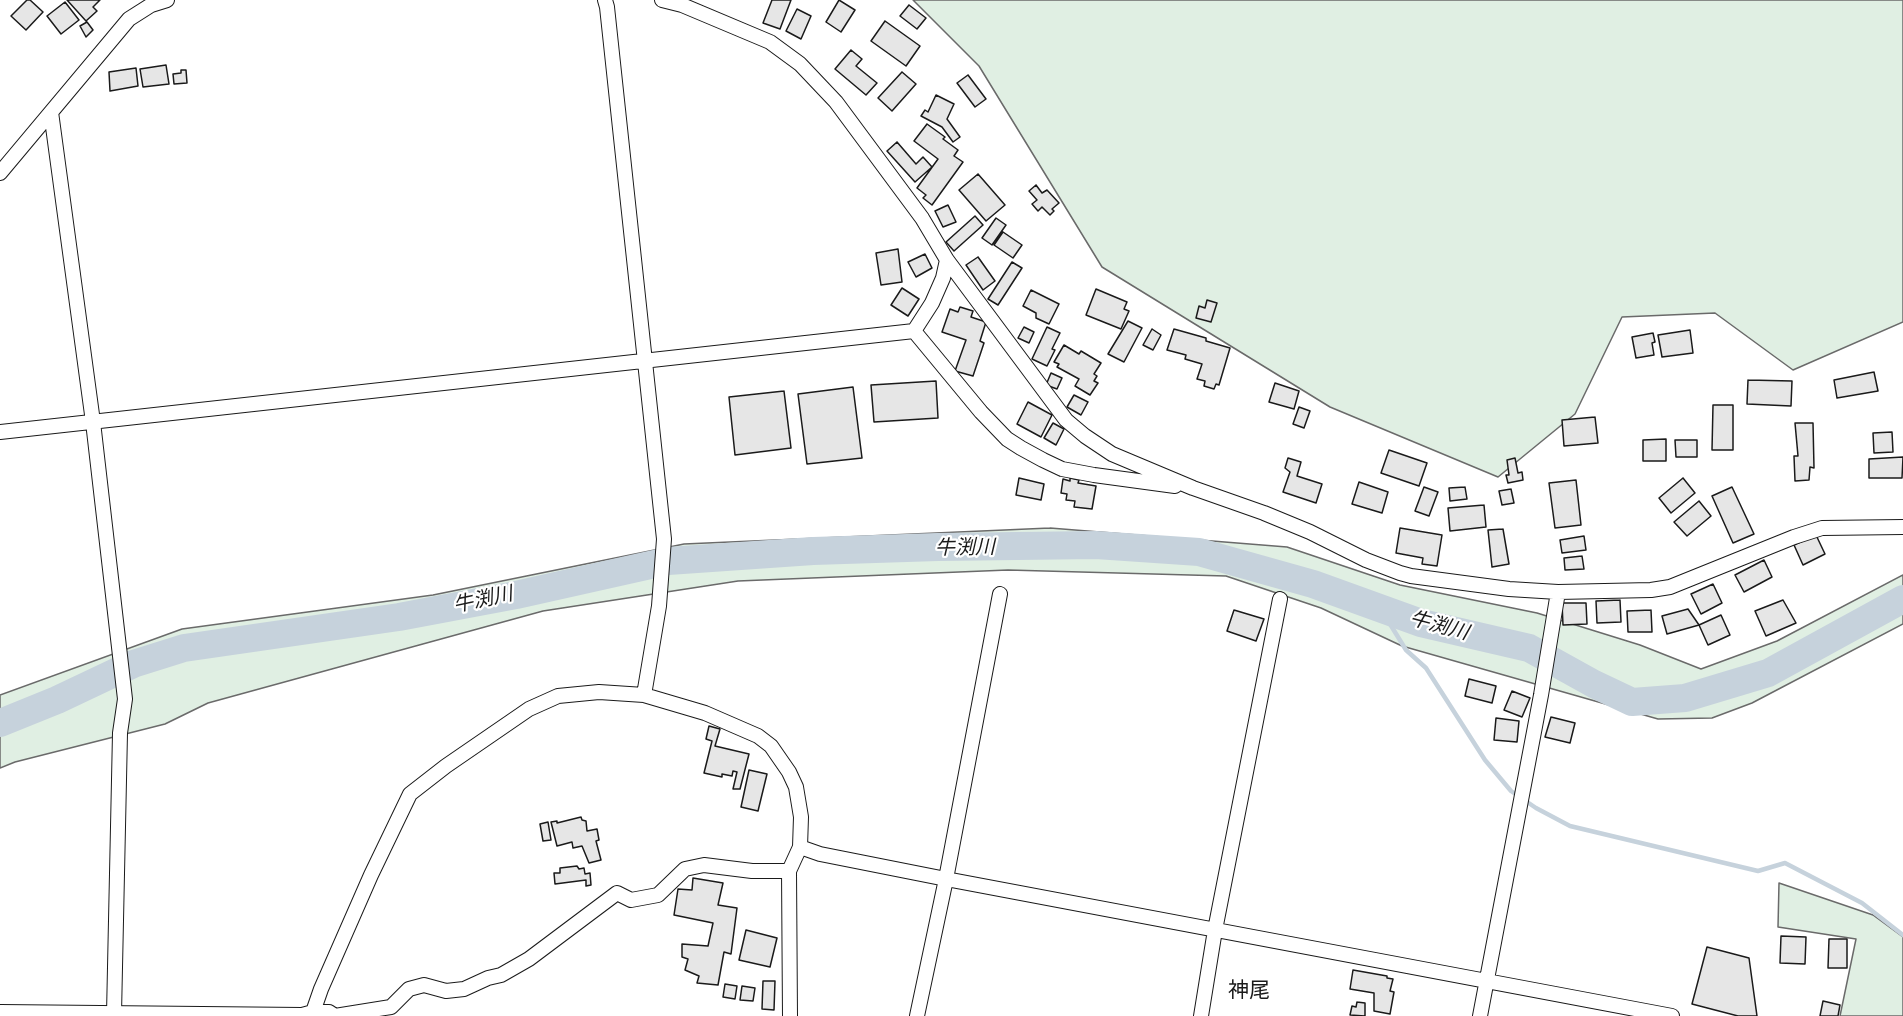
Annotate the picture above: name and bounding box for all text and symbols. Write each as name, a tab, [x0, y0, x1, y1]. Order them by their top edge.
water label: 牛渕川	[935, 535, 995, 561]
water label: 牛渕川	[451, 582, 515, 618]
water label: 牛渕川	[1407, 607, 1471, 645]
district label: 神尾	[1228, 978, 1270, 1004]

